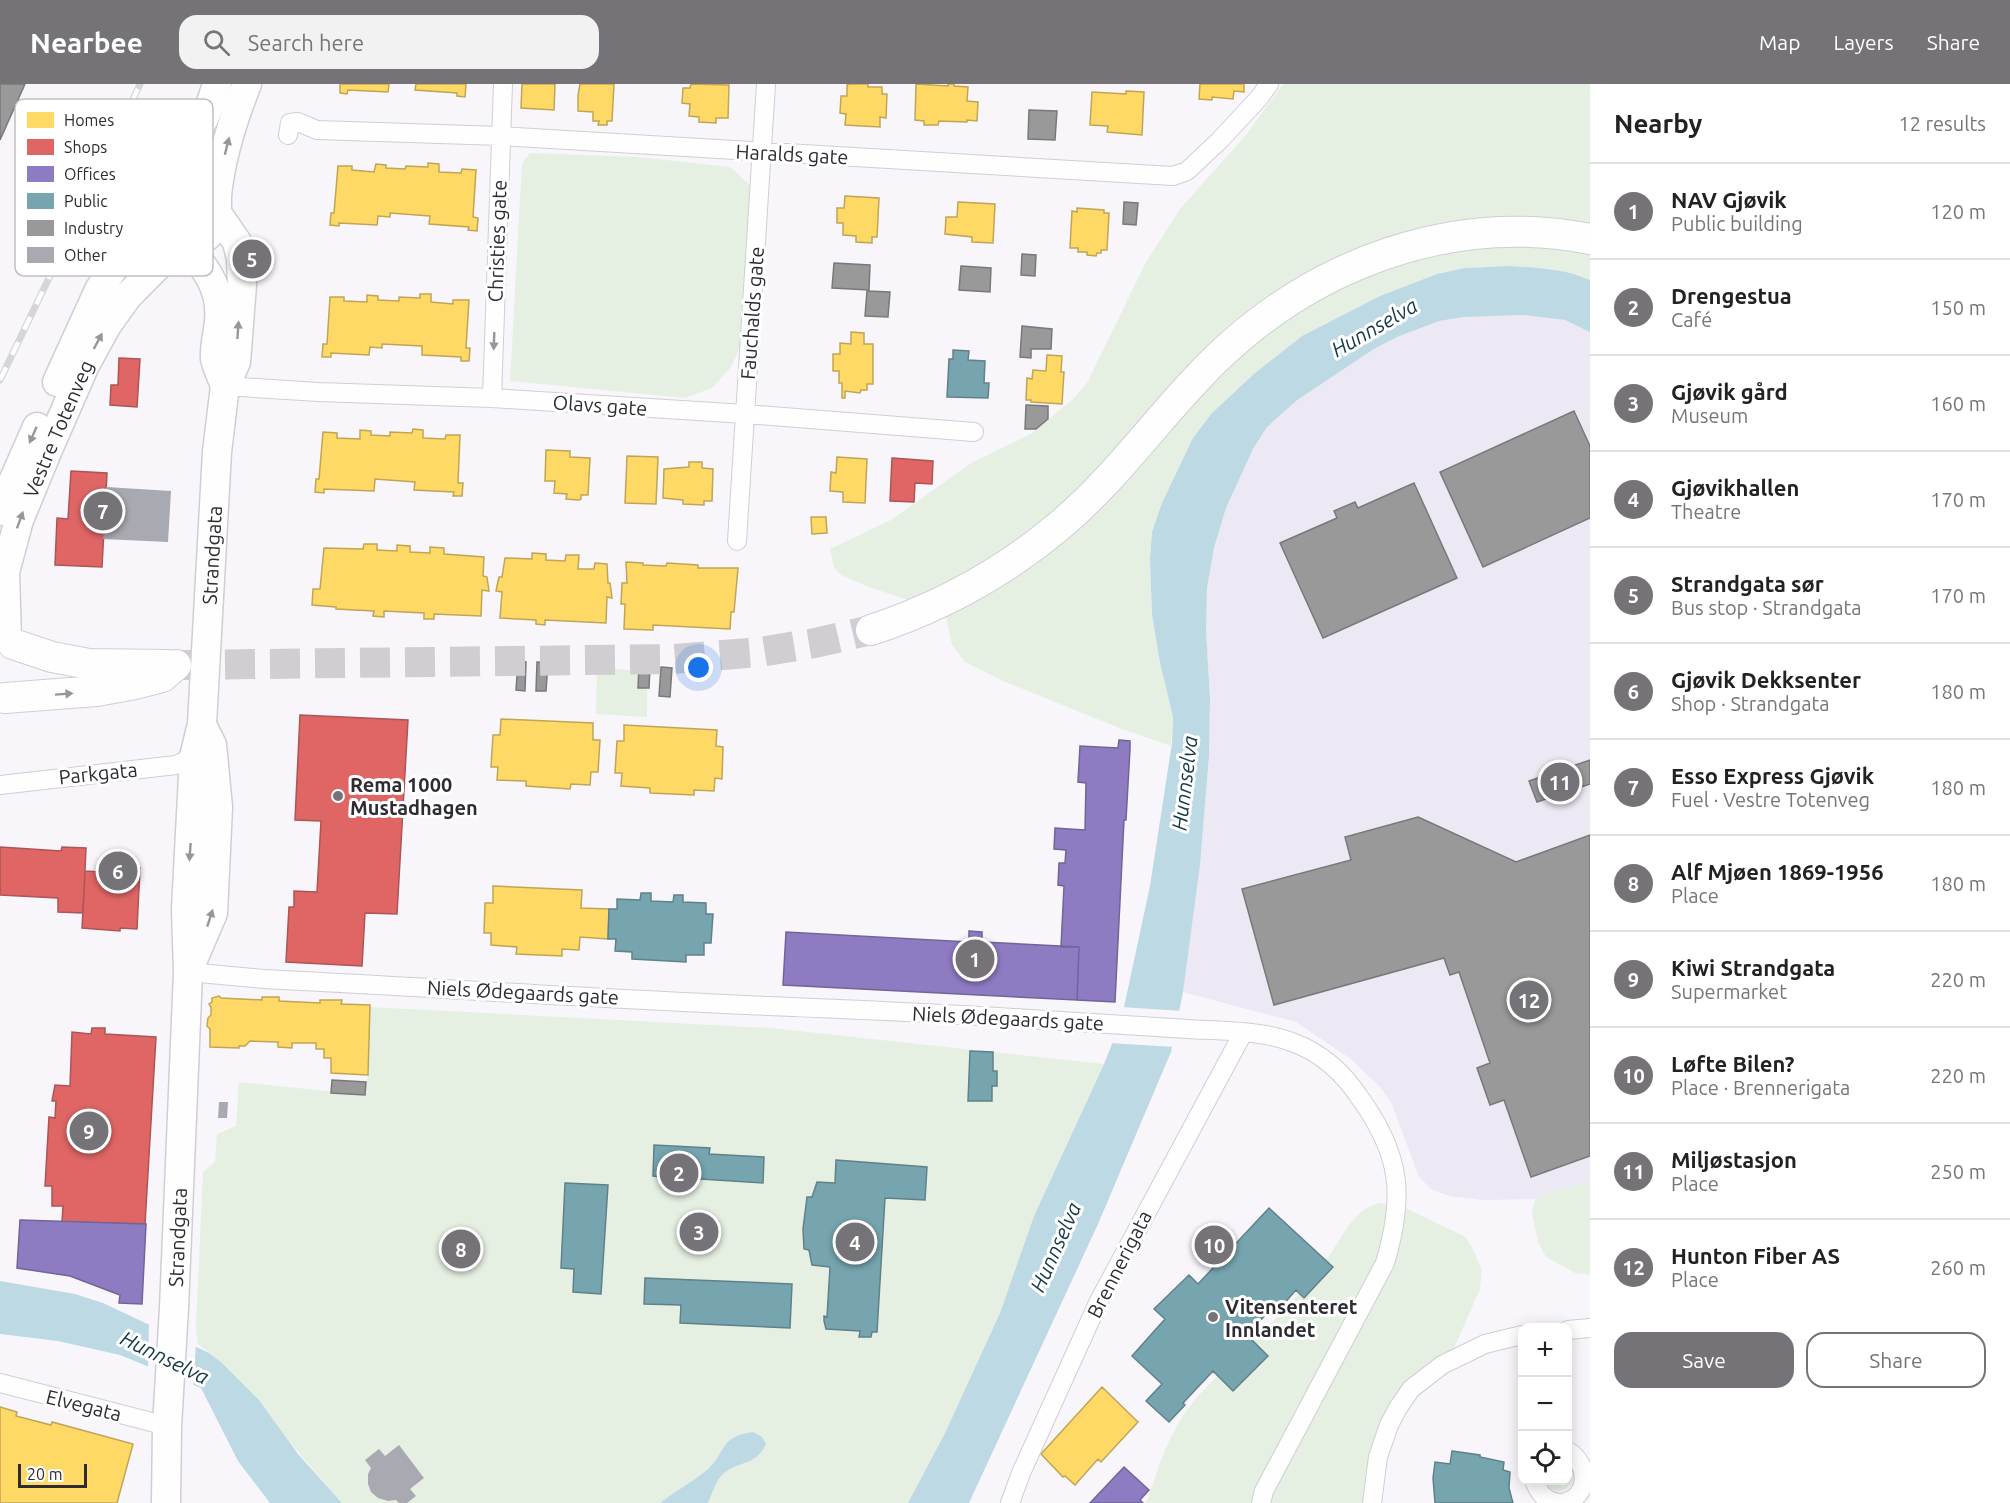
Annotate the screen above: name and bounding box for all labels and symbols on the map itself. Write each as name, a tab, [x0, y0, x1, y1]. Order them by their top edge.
legend	[15, 99, 213, 276]
text: Homes	[64, 111, 114, 129]
one-way arrow	[223, 136, 232, 154]
text: Shops	[64, 138, 107, 156]
street label: Haralds gate	[735, 140, 849, 168]
text: Offices	[64, 165, 116, 183]
street label: Christies gate	[483, 179, 511, 303]
text: Public	[64, 192, 108, 210]
text: Industry	[64, 219, 123, 237]
pin: 5	[232, 236, 272, 282]
text: Other	[64, 246, 107, 264]
street label: Fauchalds gate	[736, 246, 768, 380]
water label: Hunnselva	[1327, 293, 1421, 361]
one-way arrow	[233, 321, 243, 340]
one-way arrow	[93, 332, 103, 349]
one-way arrow	[489, 332, 498, 351]
street label: Vestre Totenveg	[18, 357, 97, 501]
street label: Olavs gate	[552, 390, 648, 420]
one-way arrow	[29, 426, 38, 443]
pin: 7	[84, 488, 122, 534]
street label: Strandgata	[197, 505, 226, 605]
one-way arrow	[15, 510, 25, 528]
your location	[684, 653, 713, 682]
one-way arrow	[54, 689, 73, 698]
water label: Hunnselva	[1166, 734, 1202, 832]
street label: Parkgata	[57, 757, 139, 789]
pin: 11	[1540, 760, 1580, 804]
place label: Rema 1000 Mustadhagen	[350, 773, 478, 819]
marker: Rema 1000 Mustadhagen	[331, 789, 345, 803]
one-way arrow	[185, 842, 194, 861]
pin: 6	[98, 848, 138, 894]
one-way arrow	[205, 909, 215, 927]
pin: 1	[956, 936, 994, 982]
street label: Niels Ødegaards gate	[426, 975, 620, 1009]
pin: 12	[1510, 978, 1549, 1022]
street label: Niels Ødegaards gate	[911, 1001, 1105, 1035]
pin: 9	[70, 1108, 109, 1154]
pin: 2	[660, 1150, 698, 1196]
street label: Strandgata	[163, 1187, 191, 1287]
water label: Hunnselva	[1025, 1199, 1085, 1295]
street label: Brennerigata	[1082, 1206, 1156, 1322]
pin: 3	[680, 1210, 718, 1254]
pin: 4	[836, 1220, 874, 1264]
pin: 10	[1194, 1222, 1234, 1268]
pin: 8	[442, 1226, 480, 1272]
place label: Vitensenteret Innlandet	[1225, 1295, 1358, 1341]
marker: Vitensenteret Innlandet	[1206, 1310, 1220, 1324]
water label: Hunnselva	[117, 1325, 213, 1389]
street label: Elvegata	[44, 1385, 124, 1425]
scale bar	[18, 1461, 87, 1488]

